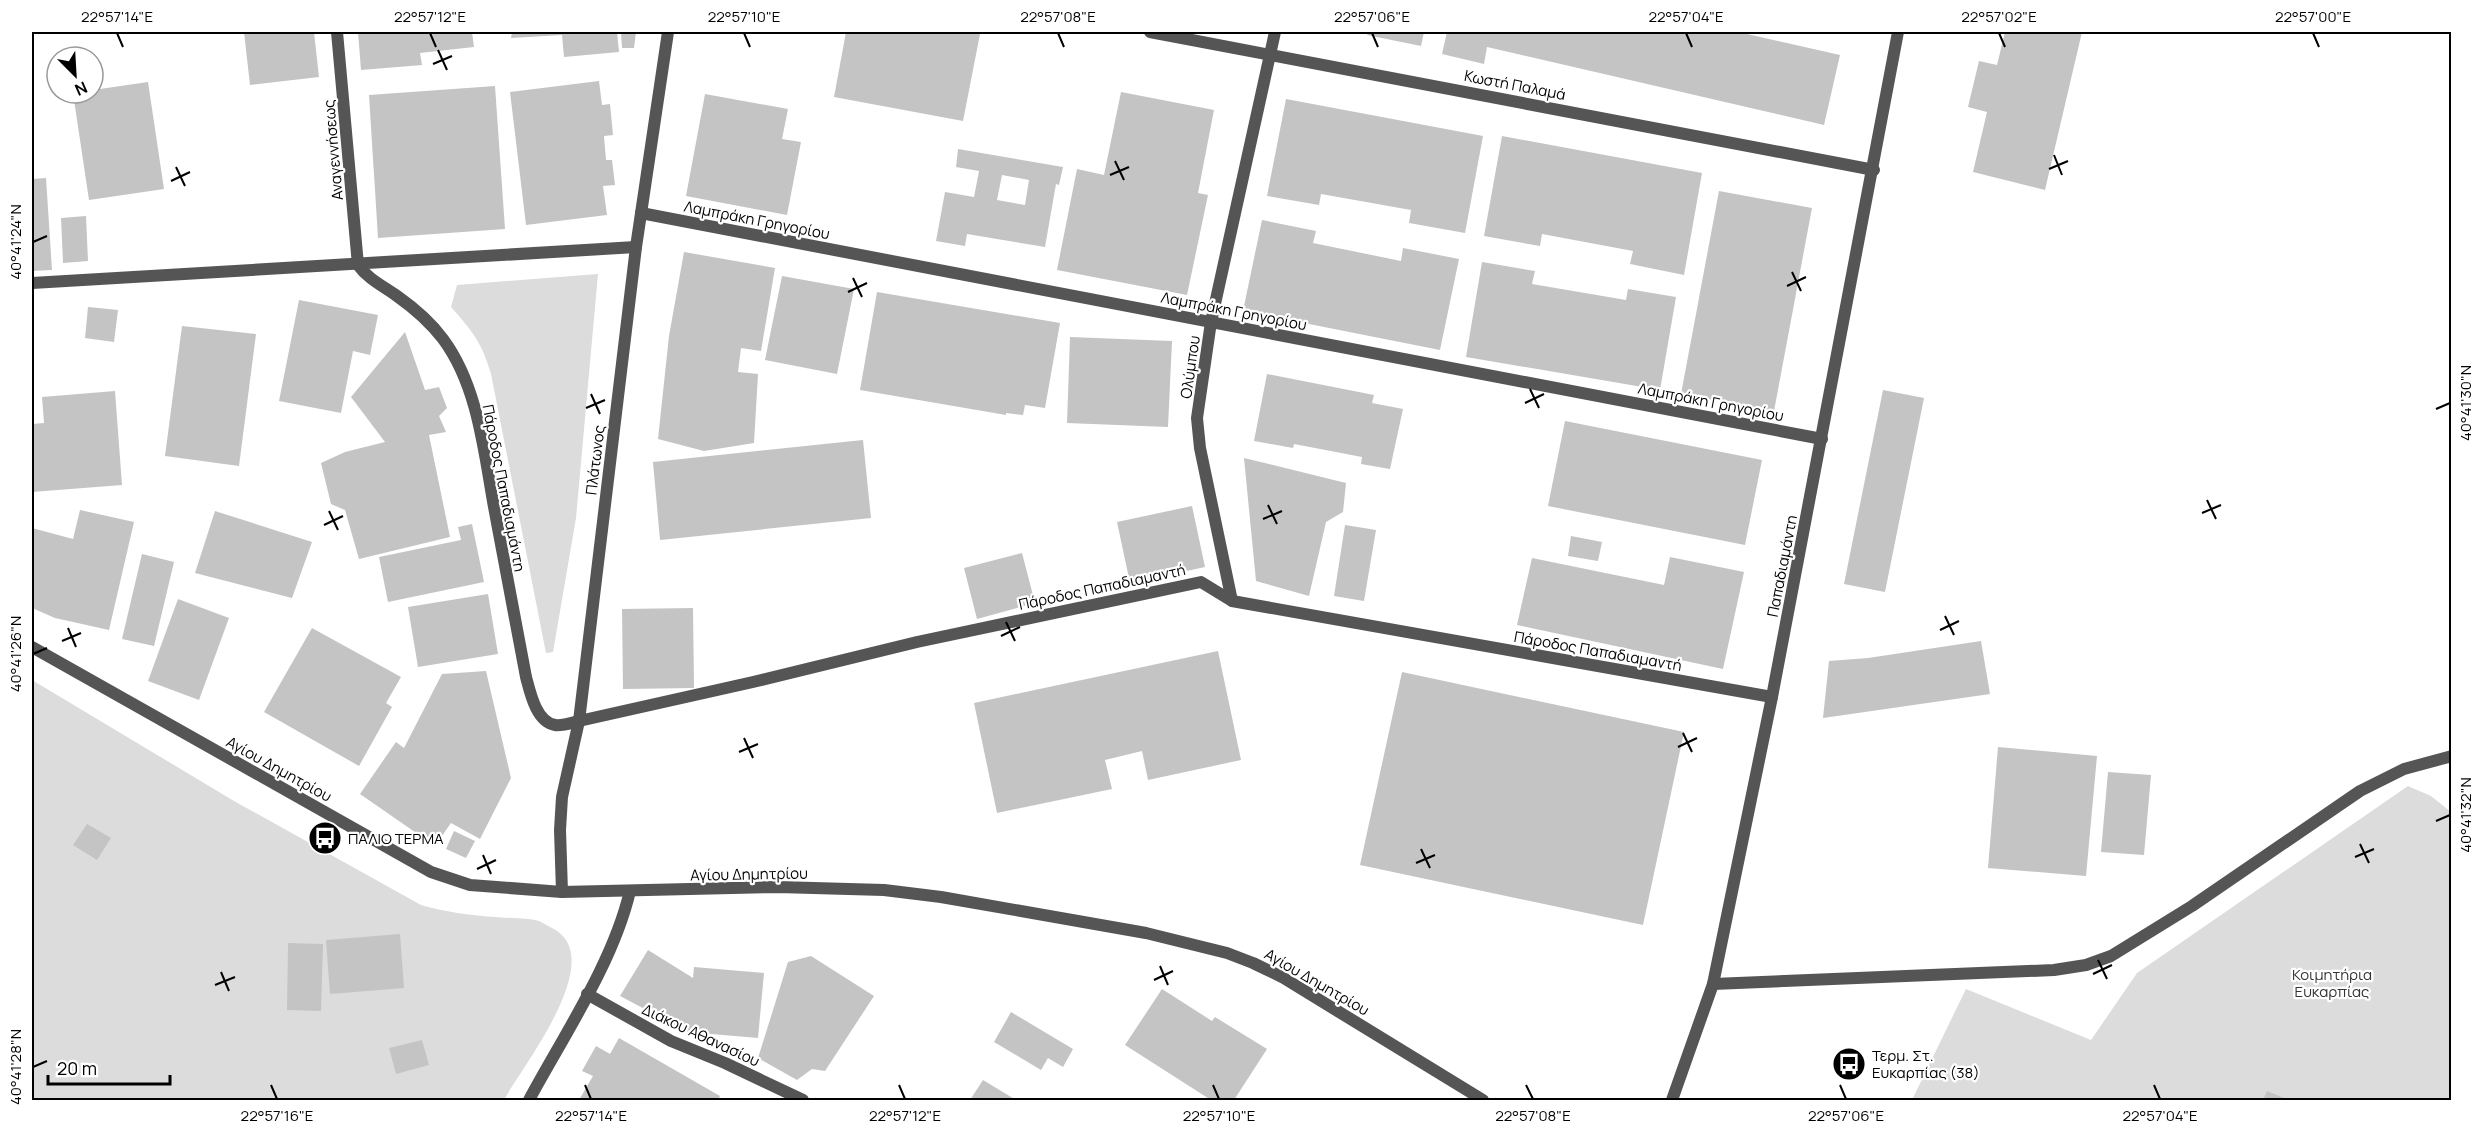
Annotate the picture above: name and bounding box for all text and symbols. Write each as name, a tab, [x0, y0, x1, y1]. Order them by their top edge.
text: 22°57'14"E	[81, 6, 153, 27]
text: 22°57'12"E	[394, 6, 466, 27]
text: 22°57'10"E	[708, 6, 780, 27]
text: 22°57'08"E	[1020, 6, 1096, 27]
text: 22°57'06"E	[1334, 6, 1410, 27]
text: 22°57'04"E	[1648, 6, 1724, 27]
text: 22°57'02"E	[1961, 6, 2037, 27]
text: 22°57'00"E	[2275, 6, 2351, 27]
north arrow	[45, 45, 105, 105]
street label: Κωστή Παλαμά	[1463, 65, 1567, 105]
text: N	[71, 76, 91, 101]
street label: Αναγεννήσεως	[318, 99, 348, 201]
street label: Λαμπράκη Γρηγορίου	[682, 196, 832, 244]
text: 40°41'24"N	[5, 204, 26, 280]
street label: Λαμπράκη Γρηγορίου	[1159, 287, 1309, 335]
street label: Ολύμπου	[1175, 334, 1205, 400]
text: 40°41'30"N	[2455, 365, 2476, 441]
street label: Λαμπράκη Γρηγορίου	[1636, 378, 1786, 426]
street label: Πάροδος Παπαδιαμάντη	[477, 403, 531, 573]
street label: Πλάτωνος	[580, 424, 610, 496]
street label: Παπαδιαμάντη	[1762, 513, 1802, 619]
street label: Πάροδος Παπαδιαμαντή	[1017, 559, 1187, 615]
text: 40°41'26"N	[5, 616, 26, 692]
street label: Πάροδος Παπαδιαμαντή	[1512, 626, 1684, 676]
street label: Αγίου Δημητρίου	[222, 731, 336, 807]
text: 40°41'32"N	[2455, 777, 2476, 853]
bus stop icon: ΠΑΛΙΟ ΤΕΡΜΑ	[307, 820, 343, 856]
place label: ΠΑΛΙΟ ΤΕΡΜΑ	[348, 828, 444, 849]
street label: Αγίου Δημητρίου	[690, 862, 808, 886]
street label: Αγίου Δημητρίου	[1261, 944, 1373, 1020]
park label: Κοιμητήρια Ευκαρπίας	[2292, 964, 2372, 1002]
street label: Διάκου Αθανασίου	[639, 999, 763, 1071]
text: 40°41'28"N	[5, 1029, 26, 1105]
place label: Τερμ. Στ. Ευκαρπίας (38)	[1872, 1045, 1980, 1083]
bus stop icon: Τερμ. Στ. Ευκαρπίας (38)	[1831, 1046, 1867, 1082]
scale bar	[48, 1048, 170, 1086]
text: 20 m	[57, 1056, 97, 1080]
text: 22°57'16"E	[241, 1105, 313, 1126]
text: 22°57'14"E	[555, 1105, 627, 1126]
text: 22°57'12"E	[869, 1105, 941, 1126]
text: 22°57'10"E	[1183, 1105, 1255, 1126]
text: 22°57'08"E	[1495, 1105, 1571, 1126]
text: 22°57'06"E	[1808, 1105, 1884, 1126]
text: 22°57'04"E	[2122, 1105, 2198, 1126]

